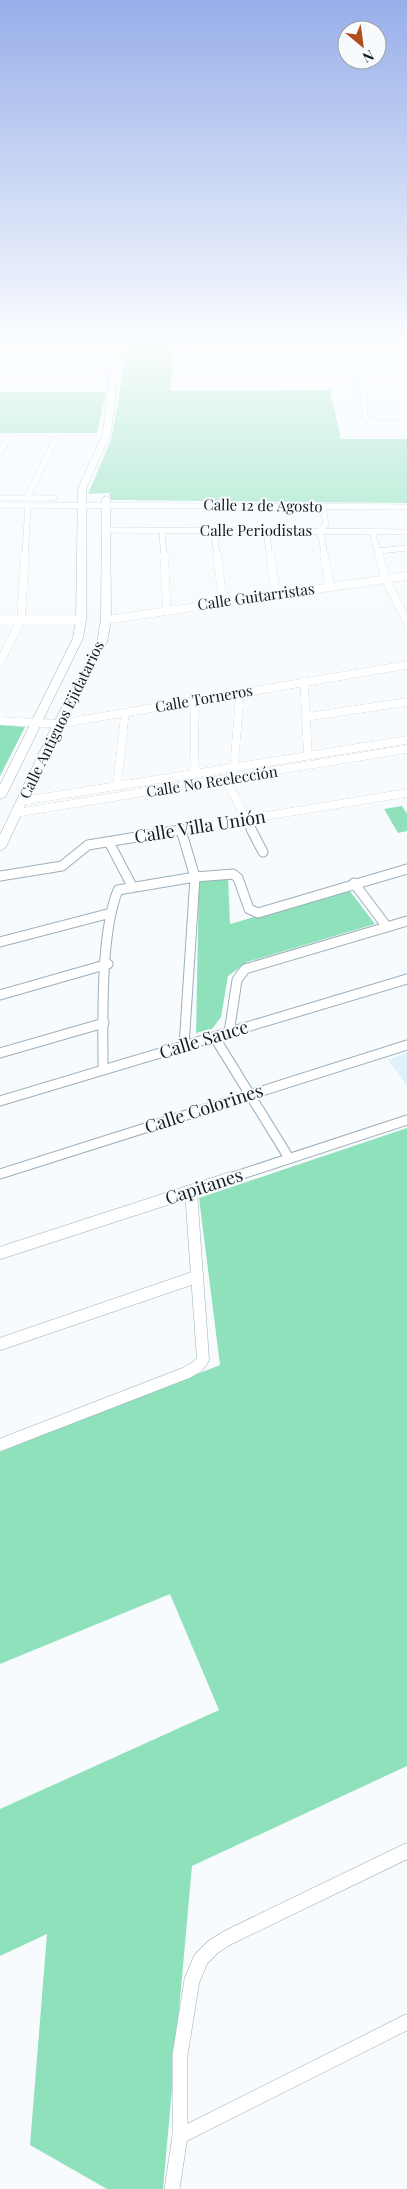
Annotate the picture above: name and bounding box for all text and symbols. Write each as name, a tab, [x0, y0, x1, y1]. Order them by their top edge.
north arrow	[337, 20, 387, 70]
text: N	[360, 46, 378, 68]
street label: Calle 12 de Agosto	[203, 494, 323, 516]
street label: Calle Periodistas	[200, 520, 312, 540]
street label: Calle Guitarristas	[196, 578, 316, 614]
street label: Calle Antiguos Ejidatarios	[14, 637, 108, 802]
street label: Calle Torneros	[154, 680, 254, 716]
street label: Calle No Reelección	[145, 761, 279, 801]
street label: Calle Villa Unión	[132, 804, 268, 848]
street label: Calle Sauce	[156, 1014, 251, 1064]
street label: Calle Colorines	[141, 1078, 266, 1138]
street label: Capitanes	[162, 1162, 246, 1210]

